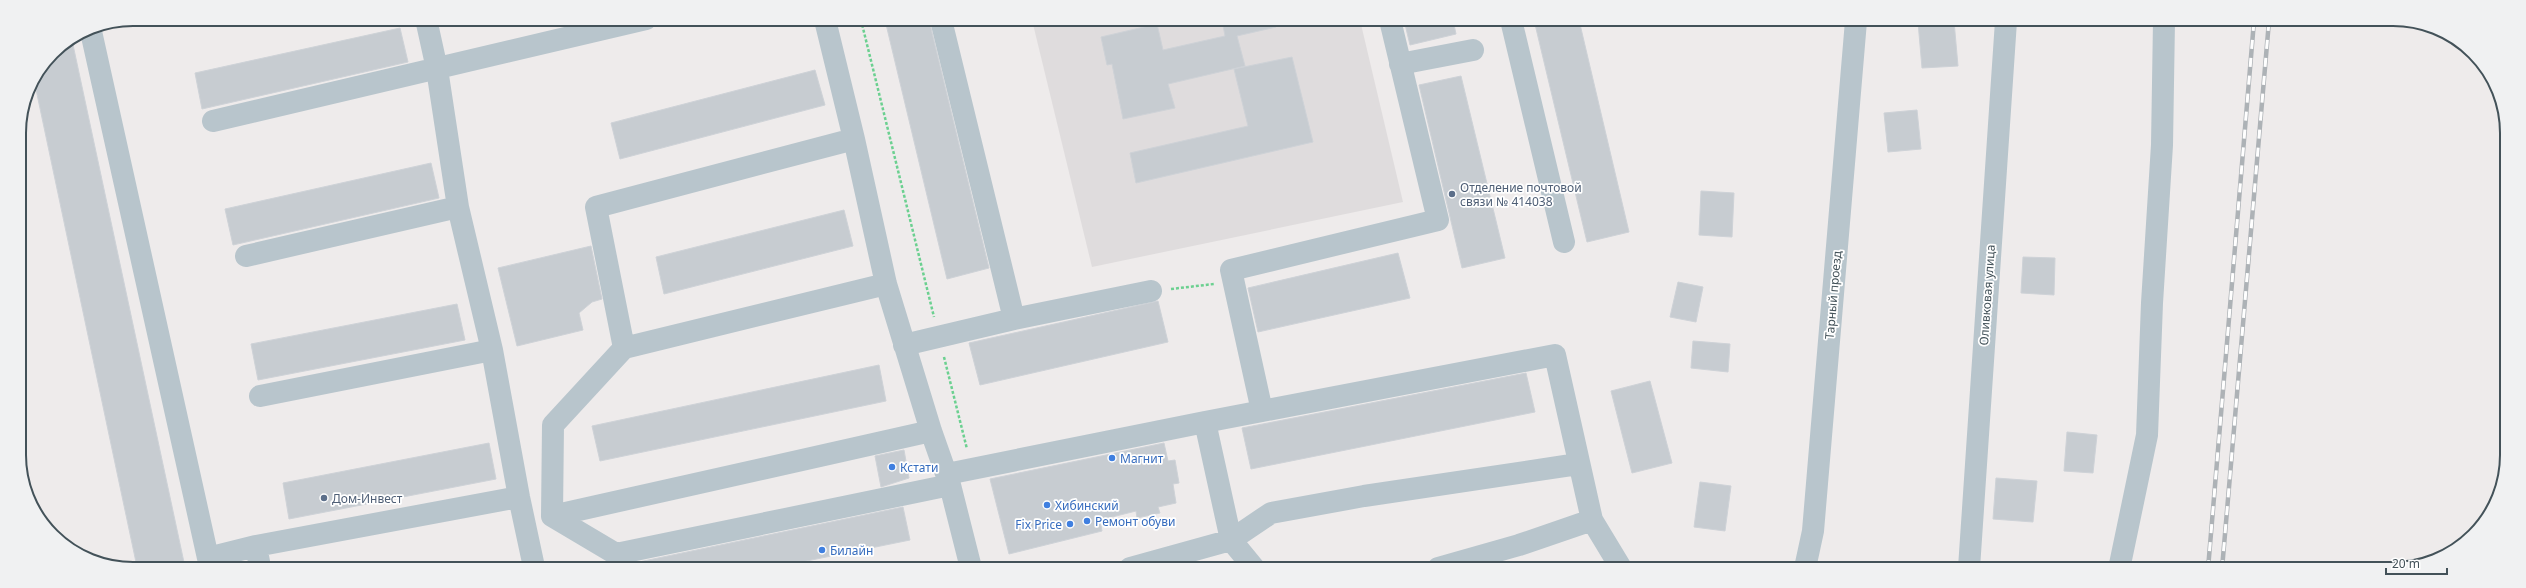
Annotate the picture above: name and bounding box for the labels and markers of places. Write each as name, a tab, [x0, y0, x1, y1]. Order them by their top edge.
place label: Отделение почтовой связи № 414038	[1460, 179, 1582, 210]
marker: Отделение почтовой связи № 414038	[1447, 189, 1457, 199]
place label: Магнит	[1120, 450, 1164, 467]
marker: Магнит	[1107, 453, 1117, 463]
place label: Кстати	[900, 459, 938, 476]
marker: Кстати	[887, 462, 897, 472]
place label: Дом-Инвест	[332, 490, 403, 507]
marker: Дом-Инвест	[319, 493, 329, 503]
place label: Хибинский	[1055, 497, 1119, 514]
marker: Хибинский	[1042, 500, 1052, 510]
place label: Ремонт обуви	[1095, 513, 1175, 530]
place label: Fix Price	[1015, 516, 1062, 533]
marker: Ремонт обуви	[1082, 516, 1092, 526]
marker: Fix Price	[1065, 519, 1075, 529]
place label: Билайн	[830, 542, 873, 559]
marker: Билайн	[817, 545, 827, 555]

